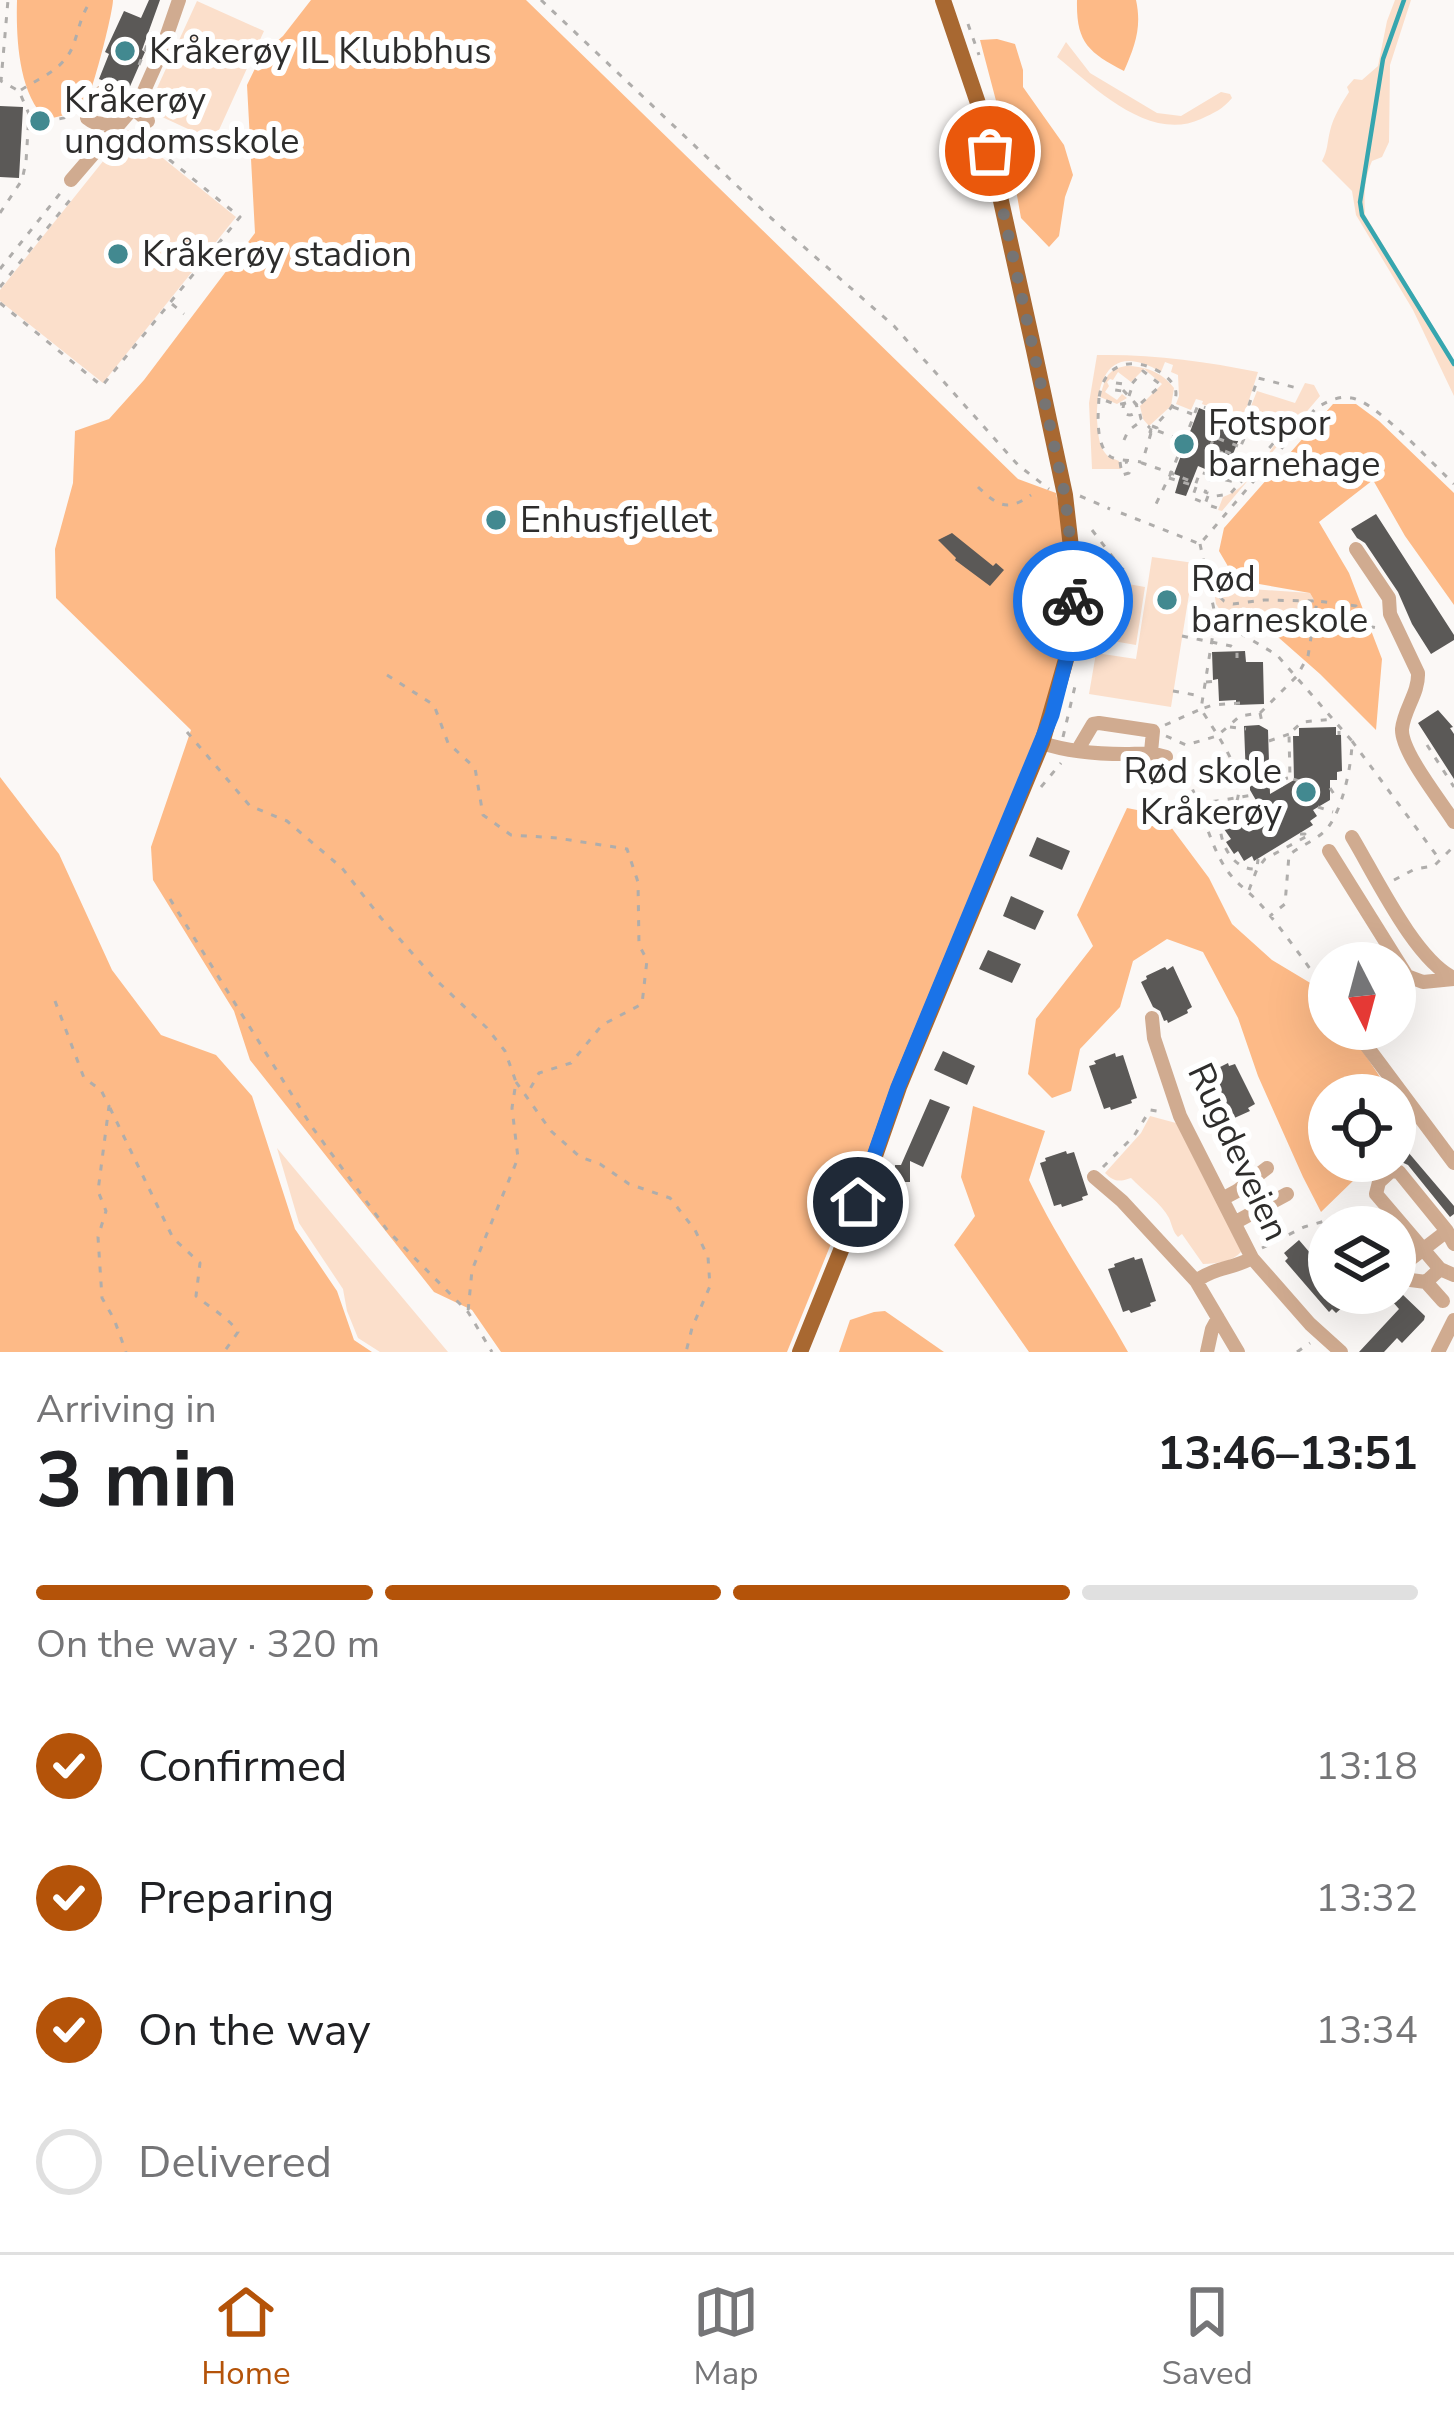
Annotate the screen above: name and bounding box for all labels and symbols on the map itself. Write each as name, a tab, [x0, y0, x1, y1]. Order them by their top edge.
place label: Kråkerøy IL Klubbhus	[149, 27, 491, 76]
marker: Kråkerøy IL Klubbhus	[112, 38, 138, 64]
place label: Kråkerøy ungdomsskole	[64, 76, 299, 166]
pin	[939, 100, 1041, 202]
marker: Kråkerøy ungdomsskole	[27, 108, 53, 134]
place label: Kråkerøy stadion	[142, 230, 412, 279]
marker: Kråkerøy stadion	[105, 241, 131, 267]
place label: Fotspor barnehage	[1208, 399, 1380, 489]
marker: Fotspor barnehage	[1171, 431, 1197, 457]
place label: Enhusfjellet	[520, 496, 712, 545]
marker: Enhusfjellet	[483, 507, 509, 533]
courier	[1013, 541, 1133, 661]
place label: Rød barneskole	[1191, 555, 1368, 645]
marker: Rød barneskole	[1154, 587, 1180, 613]
place label: Rød skole Kråkerøy	[1124, 747, 1282, 837]
marker: Rød skole Kråkerøy	[1293, 779, 1319, 805]
north arrow	[1308, 942, 1416, 1050]
street label: Rugdeveien	[1176, 1055, 1300, 1249]
pin	[807, 1151, 909, 1253]

